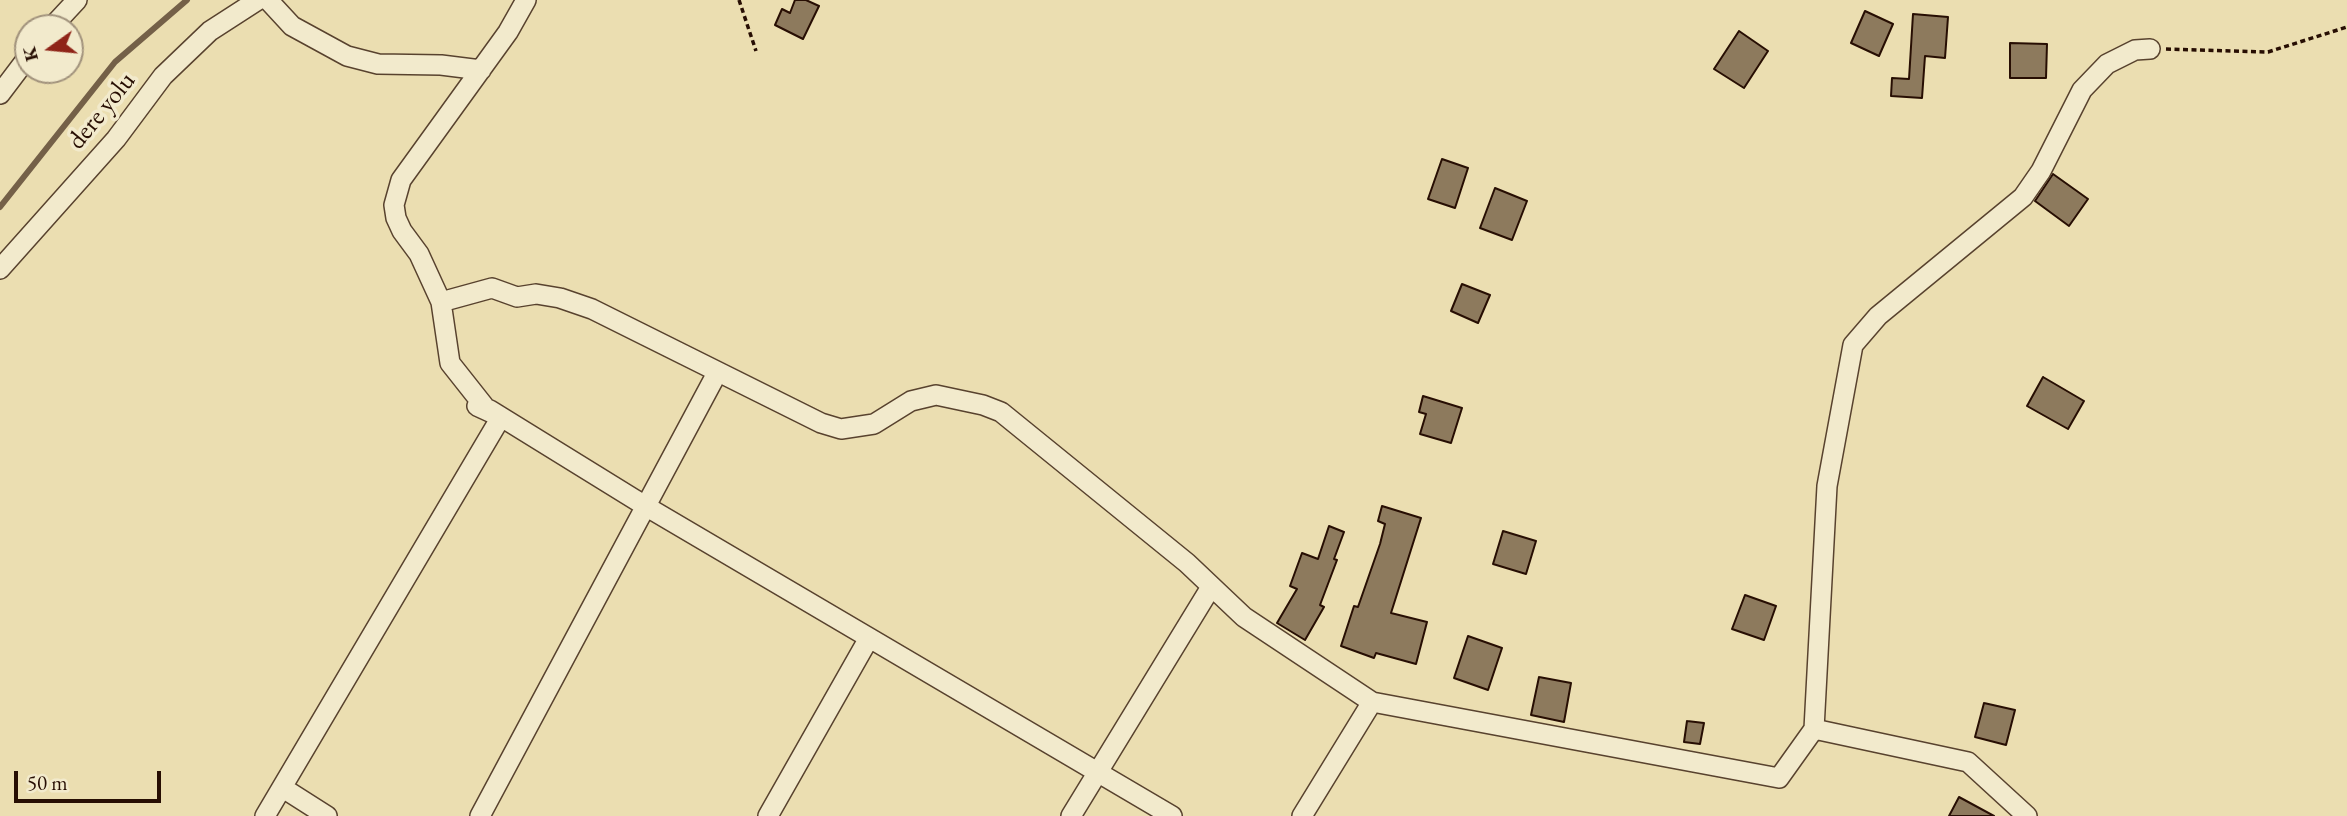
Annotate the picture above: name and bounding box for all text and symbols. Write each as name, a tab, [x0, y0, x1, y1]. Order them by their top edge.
north arrow	[14, 14, 84, 84]
text: K	[16, 44, 44, 64]
street label: dere yolu	[61, 66, 143, 156]
scale bar	[18, 756, 164, 800]
text: 50 m	[27, 769, 68, 796]

